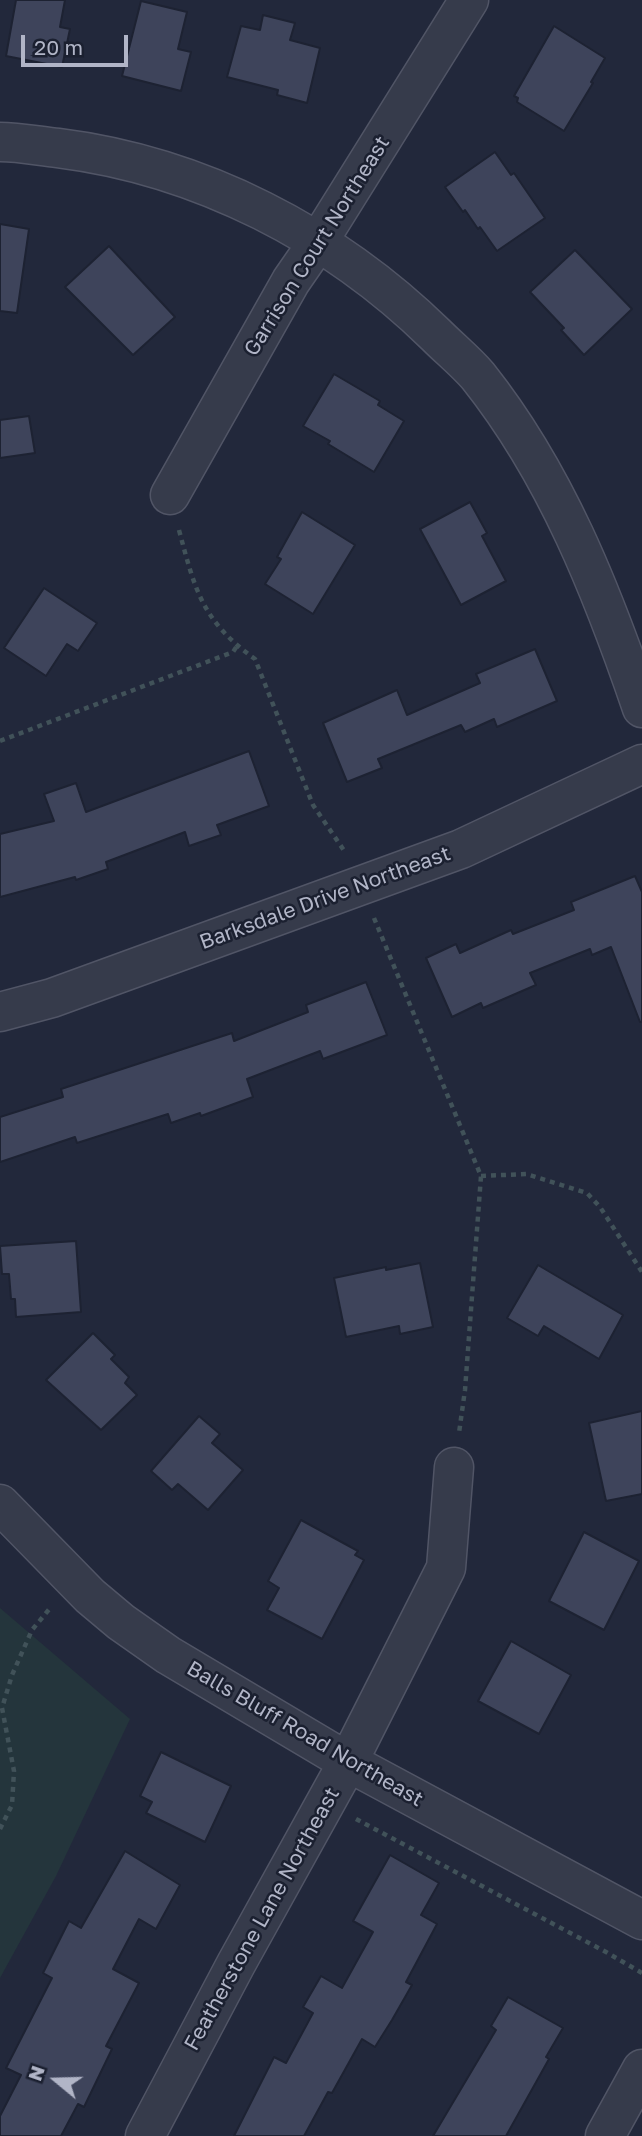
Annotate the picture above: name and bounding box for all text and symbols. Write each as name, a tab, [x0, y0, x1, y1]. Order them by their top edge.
scale bar	[24, 21, 131, 65]
text: 20 m	[34, 34, 83, 60]
street label: Garrison Court Northeast	[239, 131, 395, 361]
street label: Barksdale Drive Northeast	[196, 841, 454, 955]
street label: Balls Bluff Road Northeast	[182, 1656, 428, 1812]
street label: Featherstone Lane Northeast	[179, 1783, 345, 2055]
north arrow	[21, 2045, 91, 2115]
text: N	[22, 2062, 49, 2084]

